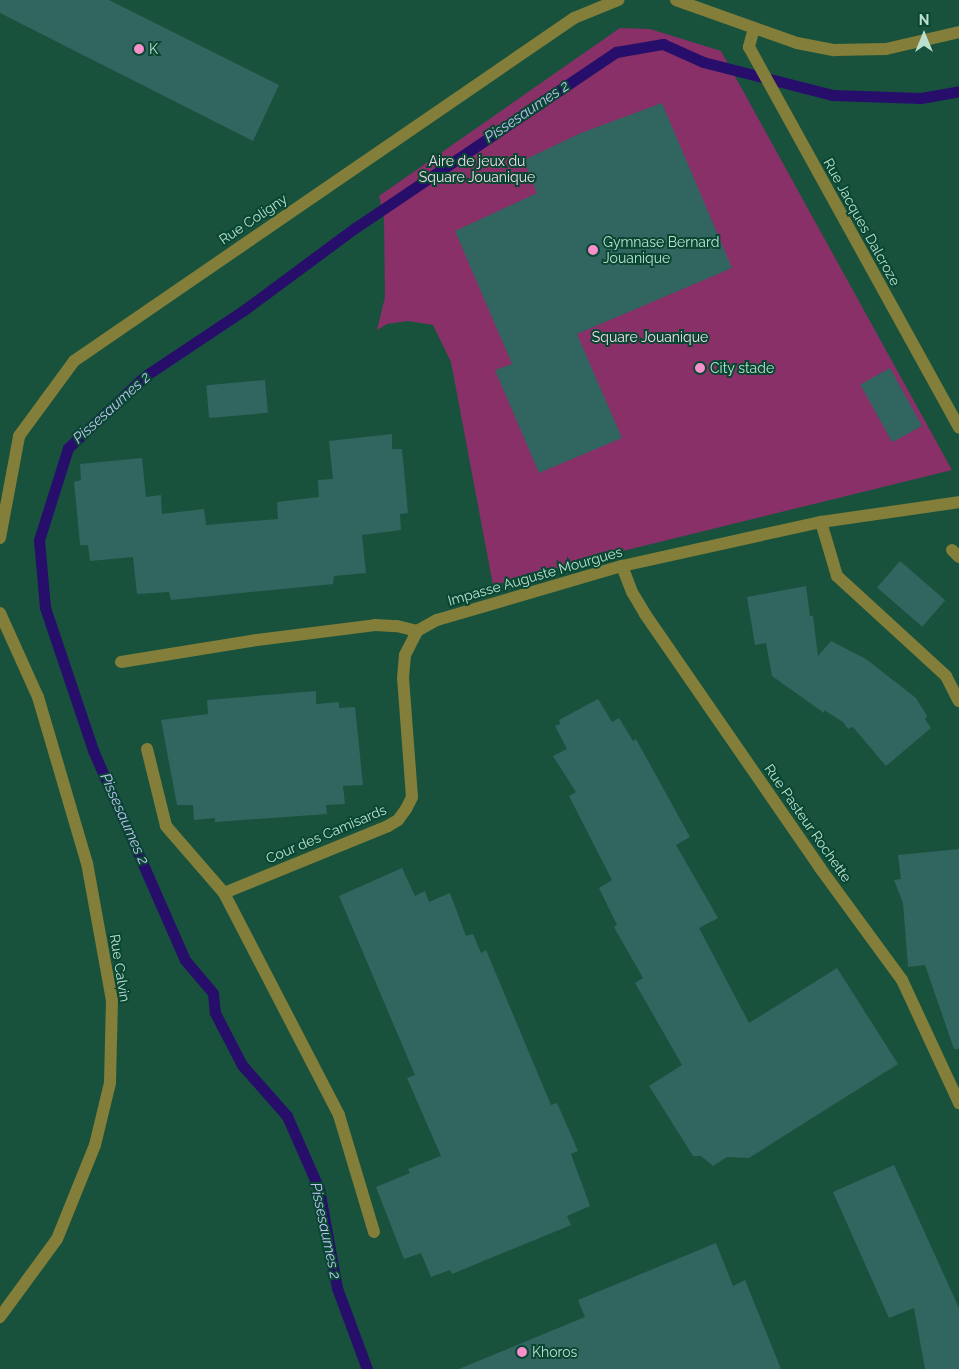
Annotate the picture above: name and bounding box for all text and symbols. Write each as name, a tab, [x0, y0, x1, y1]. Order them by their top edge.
north arrow	[899, 10, 949, 60]
text: N	[919, 12, 929, 28]
place label: K	[149, 41, 158, 57]
marker: K	[133, 43, 145, 55]
water label: Pissesaumes 2	[481, 77, 573, 147]
park label: Aire de jeux du Square Jouanique	[419, 153, 535, 186]
street label: Rue Jacques Dalcroze	[820, 155, 904, 289]
street label: Rue Coligny	[216, 190, 290, 248]
place label: Gymnase Bernard Jouanique	[603, 234, 719, 266]
marker: Gymnase Bernard Jouanique	[587, 244, 599, 256]
park label: Square Jouanique	[592, 329, 708, 345]
place label: City stade	[710, 360, 775, 376]
marker: City stade	[694, 362, 706, 374]
water label: Pissesaumes 2	[69, 368, 155, 448]
street label: Impasse Auguste Mourgues	[446, 543, 624, 609]
street label: Rue Pasteur Rochette	[761, 761, 855, 885]
water label: Pissesaumes 2	[96, 770, 152, 868]
street label: Cour des Camisards	[263, 801, 389, 867]
street label: Rue Calvin	[106, 933, 134, 1003]
water label: Pissesaumes 2	[306, 1181, 344, 1281]
place label: Khoros	[532, 1344, 577, 1360]
marker: Khoros	[516, 1346, 528, 1358]

